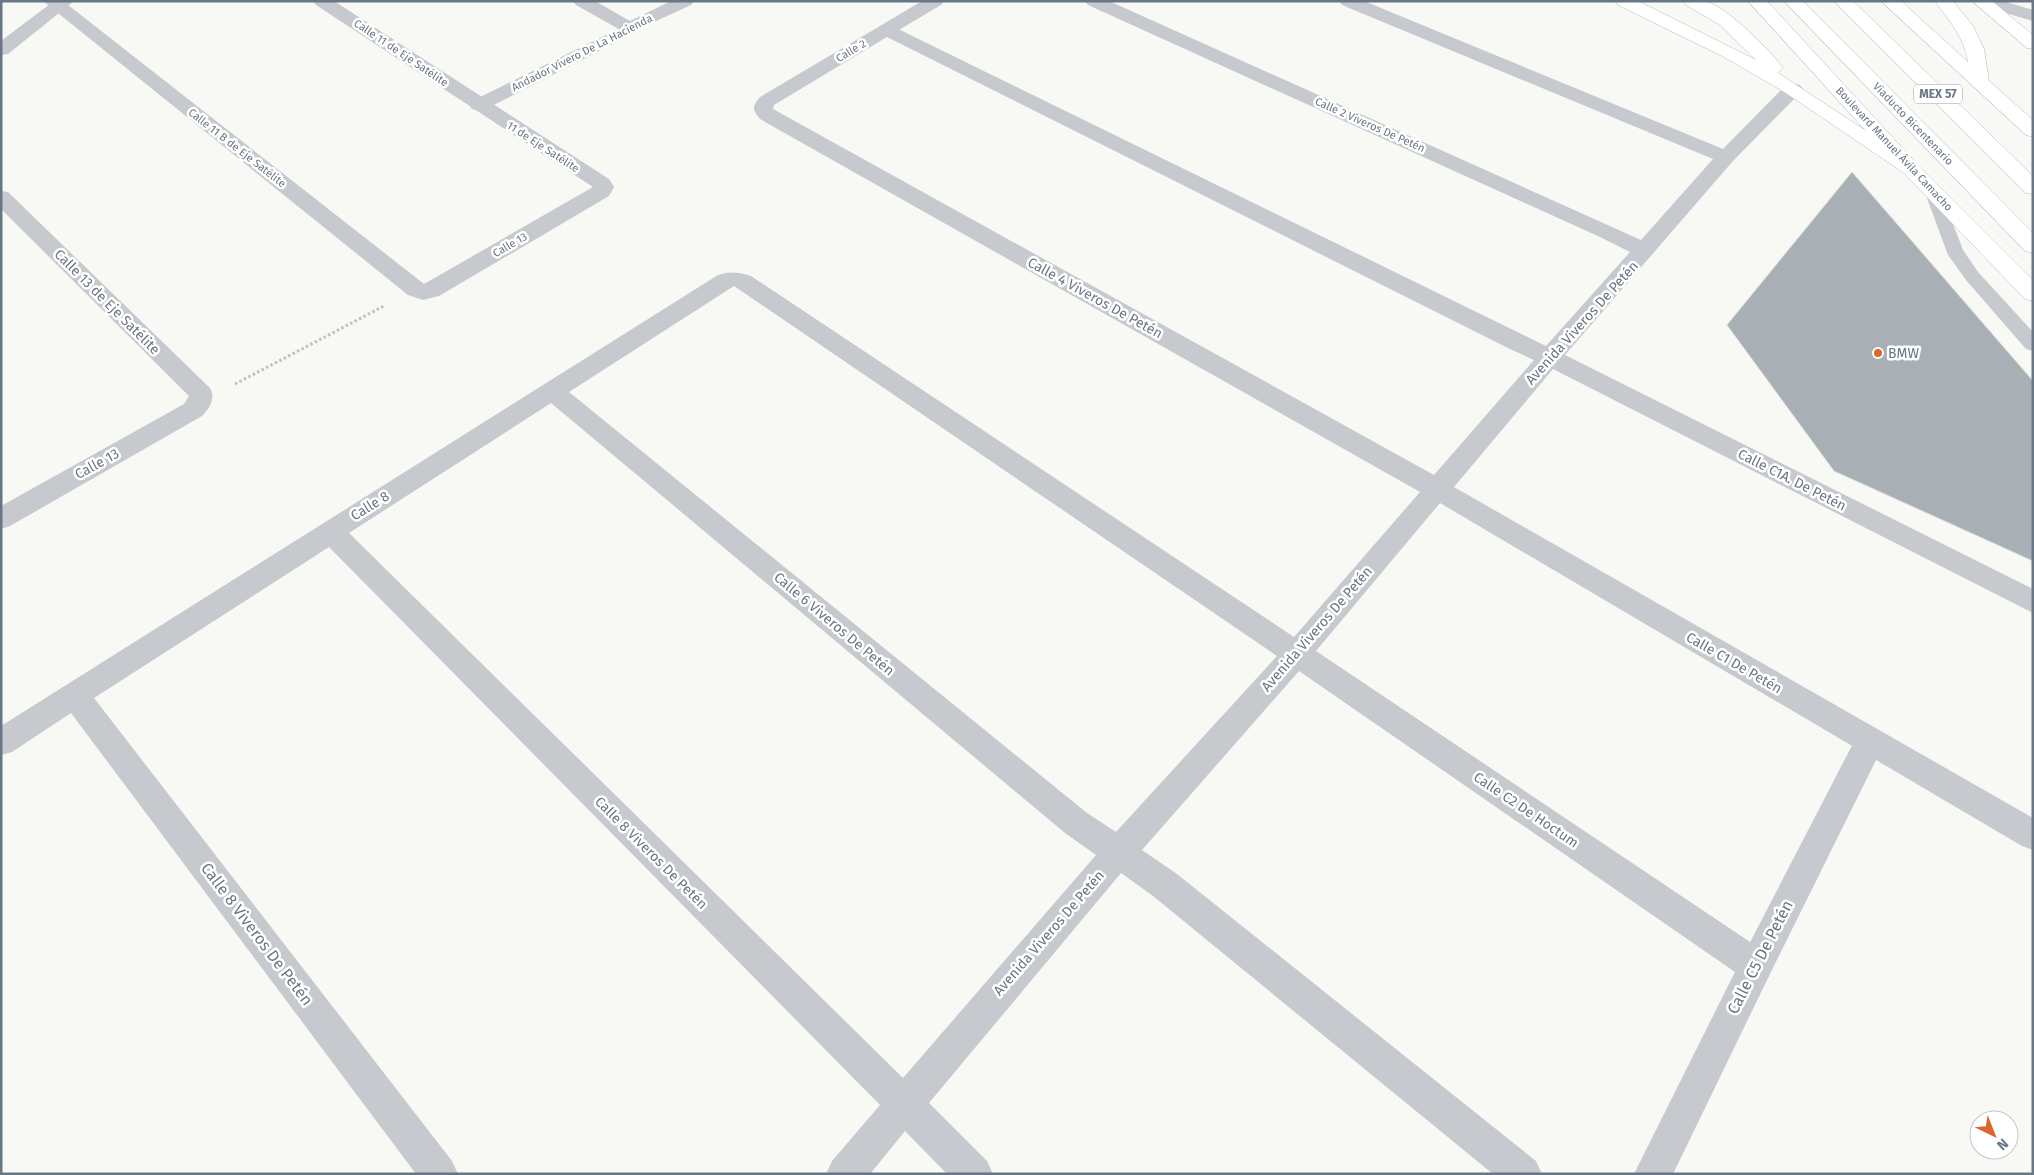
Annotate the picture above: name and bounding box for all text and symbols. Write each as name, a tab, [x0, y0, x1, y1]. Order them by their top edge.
street label: Andador Vivero De La Hacienda	[509, 12, 655, 94]
street label: Calle 11 de Eje Satélite	[351, 17, 451, 89]
street label: Calle 2	[834, 37, 868, 65]
street label: Viaducto Bicentenario	[1870, 80, 1956, 168]
street label: Boulevard Manuel Ávila Camacho	[1833, 83, 1956, 214]
road number: MEX 57	[1914, 85, 1962, 104]
street label: Calle 2 Viveros De Petén	[1313, 95, 1427, 155]
street label: Calle 11 B de Eje Satélite	[186, 106, 288, 190]
street label: 11 de Eje Satélite	[504, 119, 582, 175]
street label: Calle 13	[491, 230, 529, 260]
street label: Calle 13 de Eje Satélite	[51, 246, 163, 358]
street label: Calle 4 Viveros De Petén	[1024, 254, 1166, 342]
street label: Avenida Viveros De Petén	[1522, 258, 1642, 388]
place label: BMW	[1888, 345, 1919, 362]
marker: BMW	[1872, 347, 1884, 359]
street label: Calle 13	[72, 445, 122, 483]
street label: Calle C1A. De Petén	[1735, 445, 1849, 515]
street label: Calle 8	[348, 487, 393, 524]
street label: Avenida Viveros De Petén	[1258, 563, 1376, 695]
street label: Calle 6 Viveros De Petén	[770, 569, 898, 679]
street label: Calle C1 De Petén	[1683, 629, 1785, 697]
street label: Calle C2 De Hoctum	[1470, 769, 1582, 851]
street label: Calle 8 Viveros De Petén	[591, 793, 711, 913]
street label: Calle 8 Viveros De Petén	[197, 859, 317, 1009]
street label: Avenida Viveros De Petén	[990, 867, 1108, 999]
street label: Calle C5 De Petén	[1723, 897, 1797, 1017]
north arrow	[1969, 1110, 2019, 1160]
text: N	[1993, 1135, 2012, 1154]

